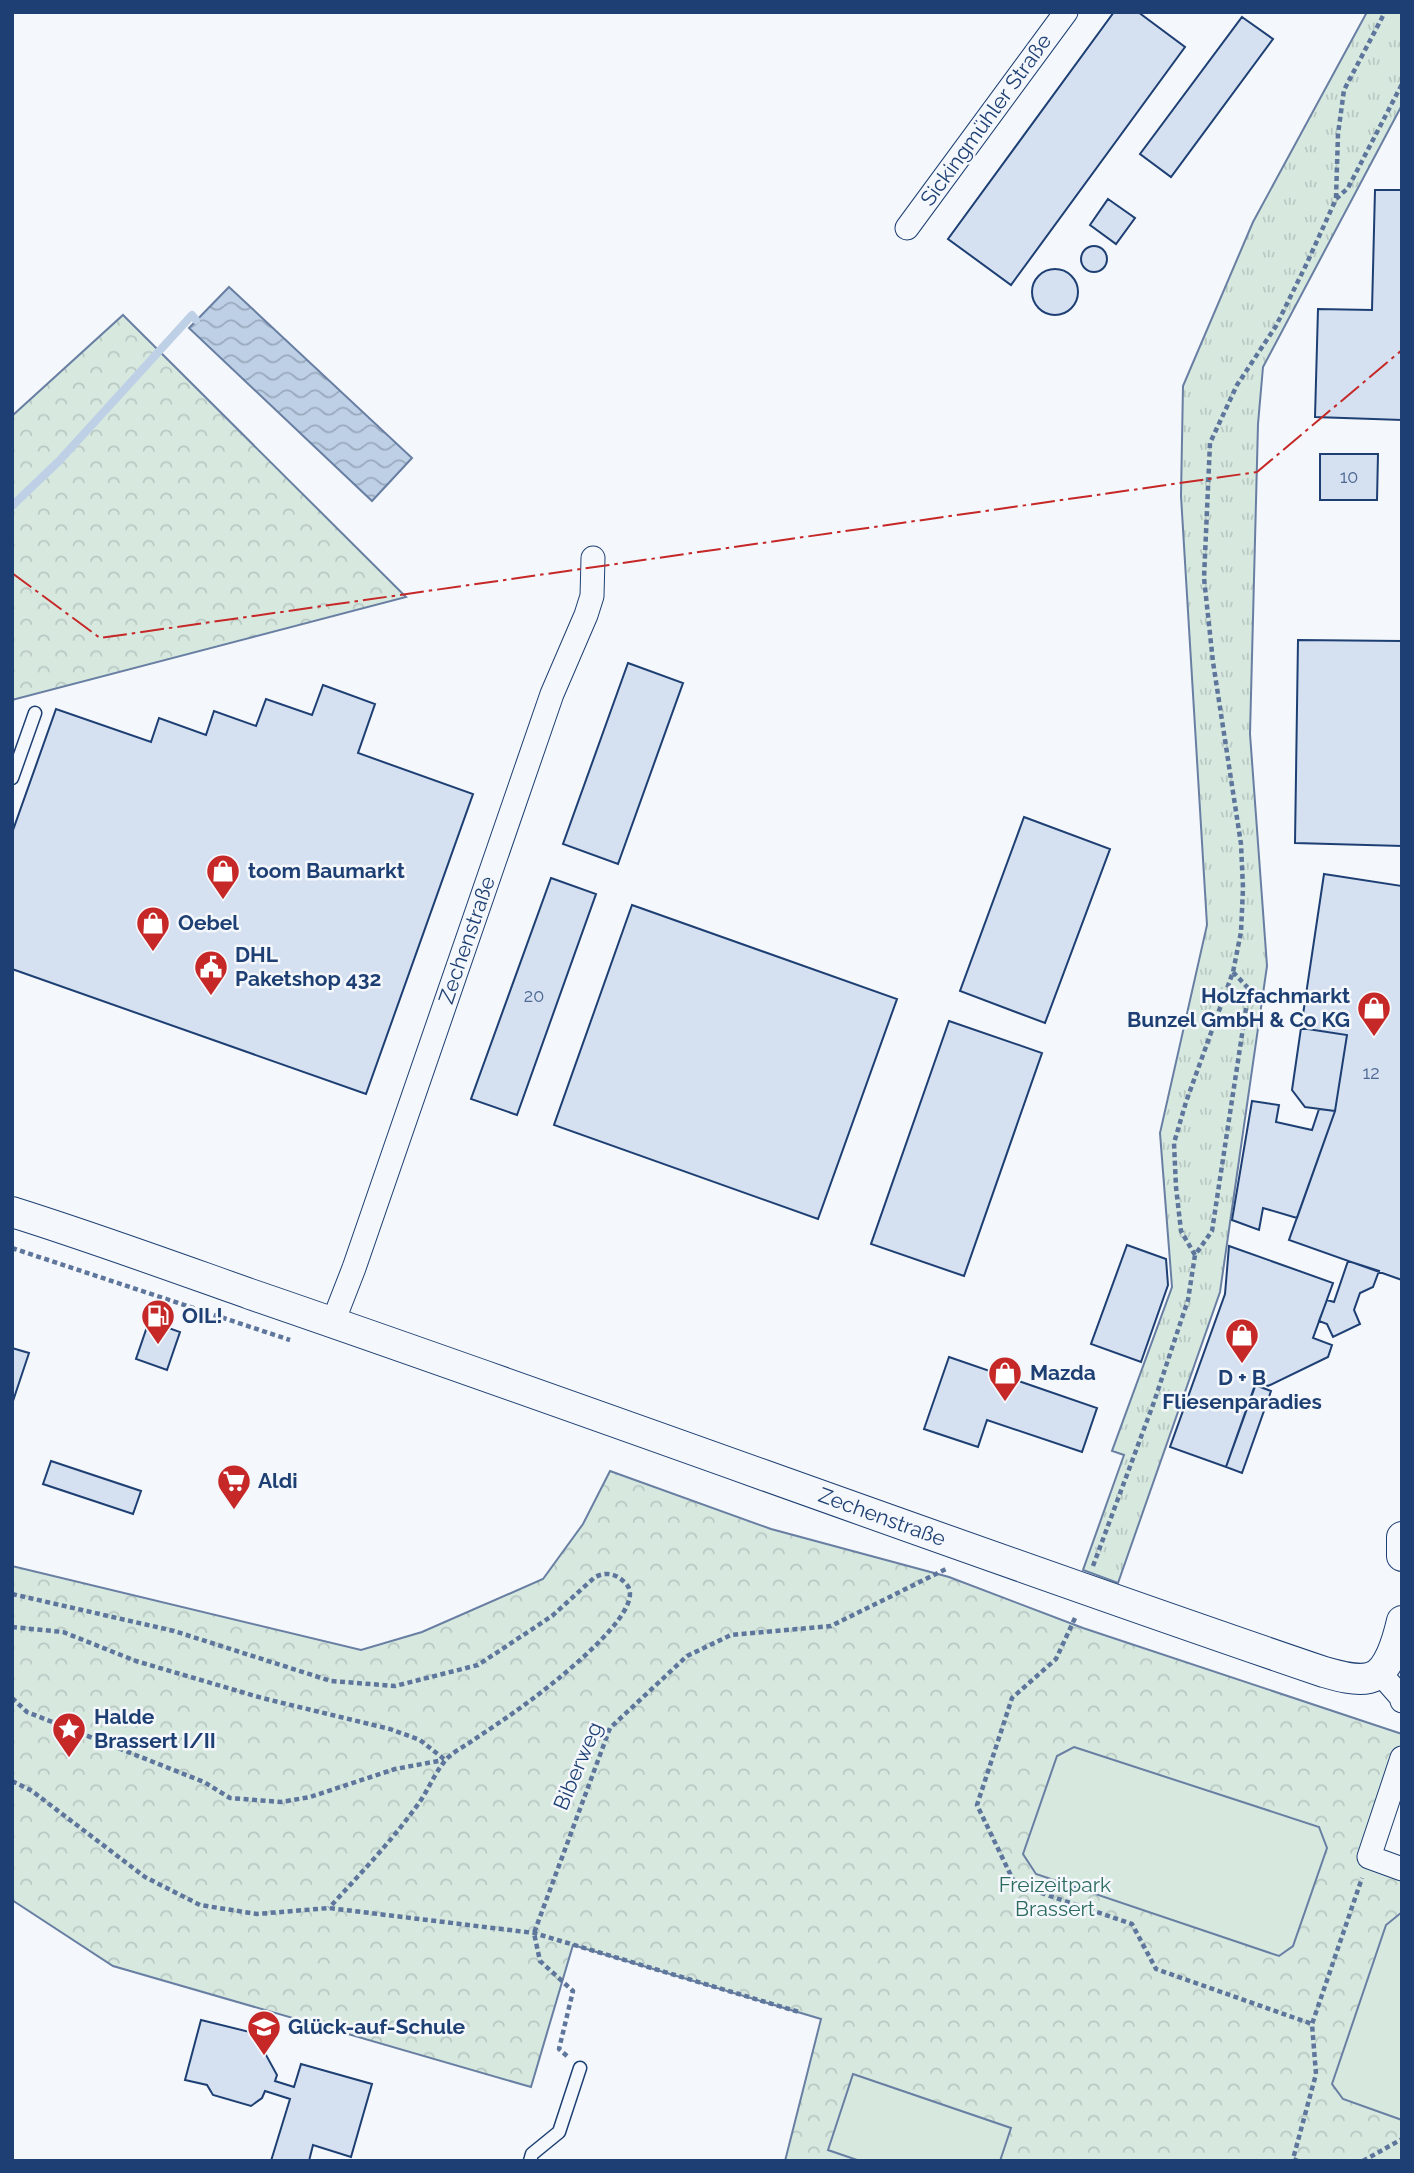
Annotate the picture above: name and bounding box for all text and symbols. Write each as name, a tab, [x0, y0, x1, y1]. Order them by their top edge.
street label: Sickingmühler Straße	[915, 29, 1056, 211]
house number: 10	[1340, 466, 1358, 487]
shop icon: toom Baumarkt	[204, 852, 242, 901]
place label: toom Baumarkt	[248, 858, 405, 883]
street label: Zechenstraße	[433, 873, 500, 1007]
shop icon: Oebel	[134, 904, 172, 953]
place label: Oebel	[178, 910, 239, 935]
place label: DHL Paketshop 432	[235, 942, 381, 991]
public building icon: DHL Paketshop 432	[192, 948, 230, 997]
place label: Holzfachmarkt Bunzel GmbH & Co KG	[1127, 983, 1350, 1032]
house number: 20	[524, 985, 544, 1006]
shop icon: Holzfachmarkt Bunzel GmbH & Co KG	[1355, 989, 1393, 1038]
house number: 12	[1362, 1062, 1380, 1083]
fuel station icon: OIL!	[139, 1297, 177, 1346]
place label: OIL!	[182, 1303, 223, 1328]
shop icon: D + B Fliesenparadies	[1223, 1316, 1261, 1365]
shop icon: Mazda	[986, 1354, 1024, 1403]
place label: Mazda	[1030, 1360, 1096, 1385]
place label: D + B Fliesenparadies	[1162, 1365, 1322, 1414]
supermarket icon: Aldi	[215, 1462, 253, 1511]
place label: Aldi	[258, 1468, 298, 1493]
street label: Zechenstraße	[815, 1482, 949, 1551]
place label: Halde Brassert I/II	[94, 1704, 216, 1753]
place icon: Halde Brassert I/II	[50, 1710, 88, 1759]
street label: Biberweg	[548, 1718, 607, 1814]
park label: Freizeitpark Brassert	[999, 1872, 1111, 1921]
school or university icon: Glück-auf-Schule	[245, 2008, 283, 2057]
place label: Glück-auf-Schule	[288, 2014, 466, 2039]

